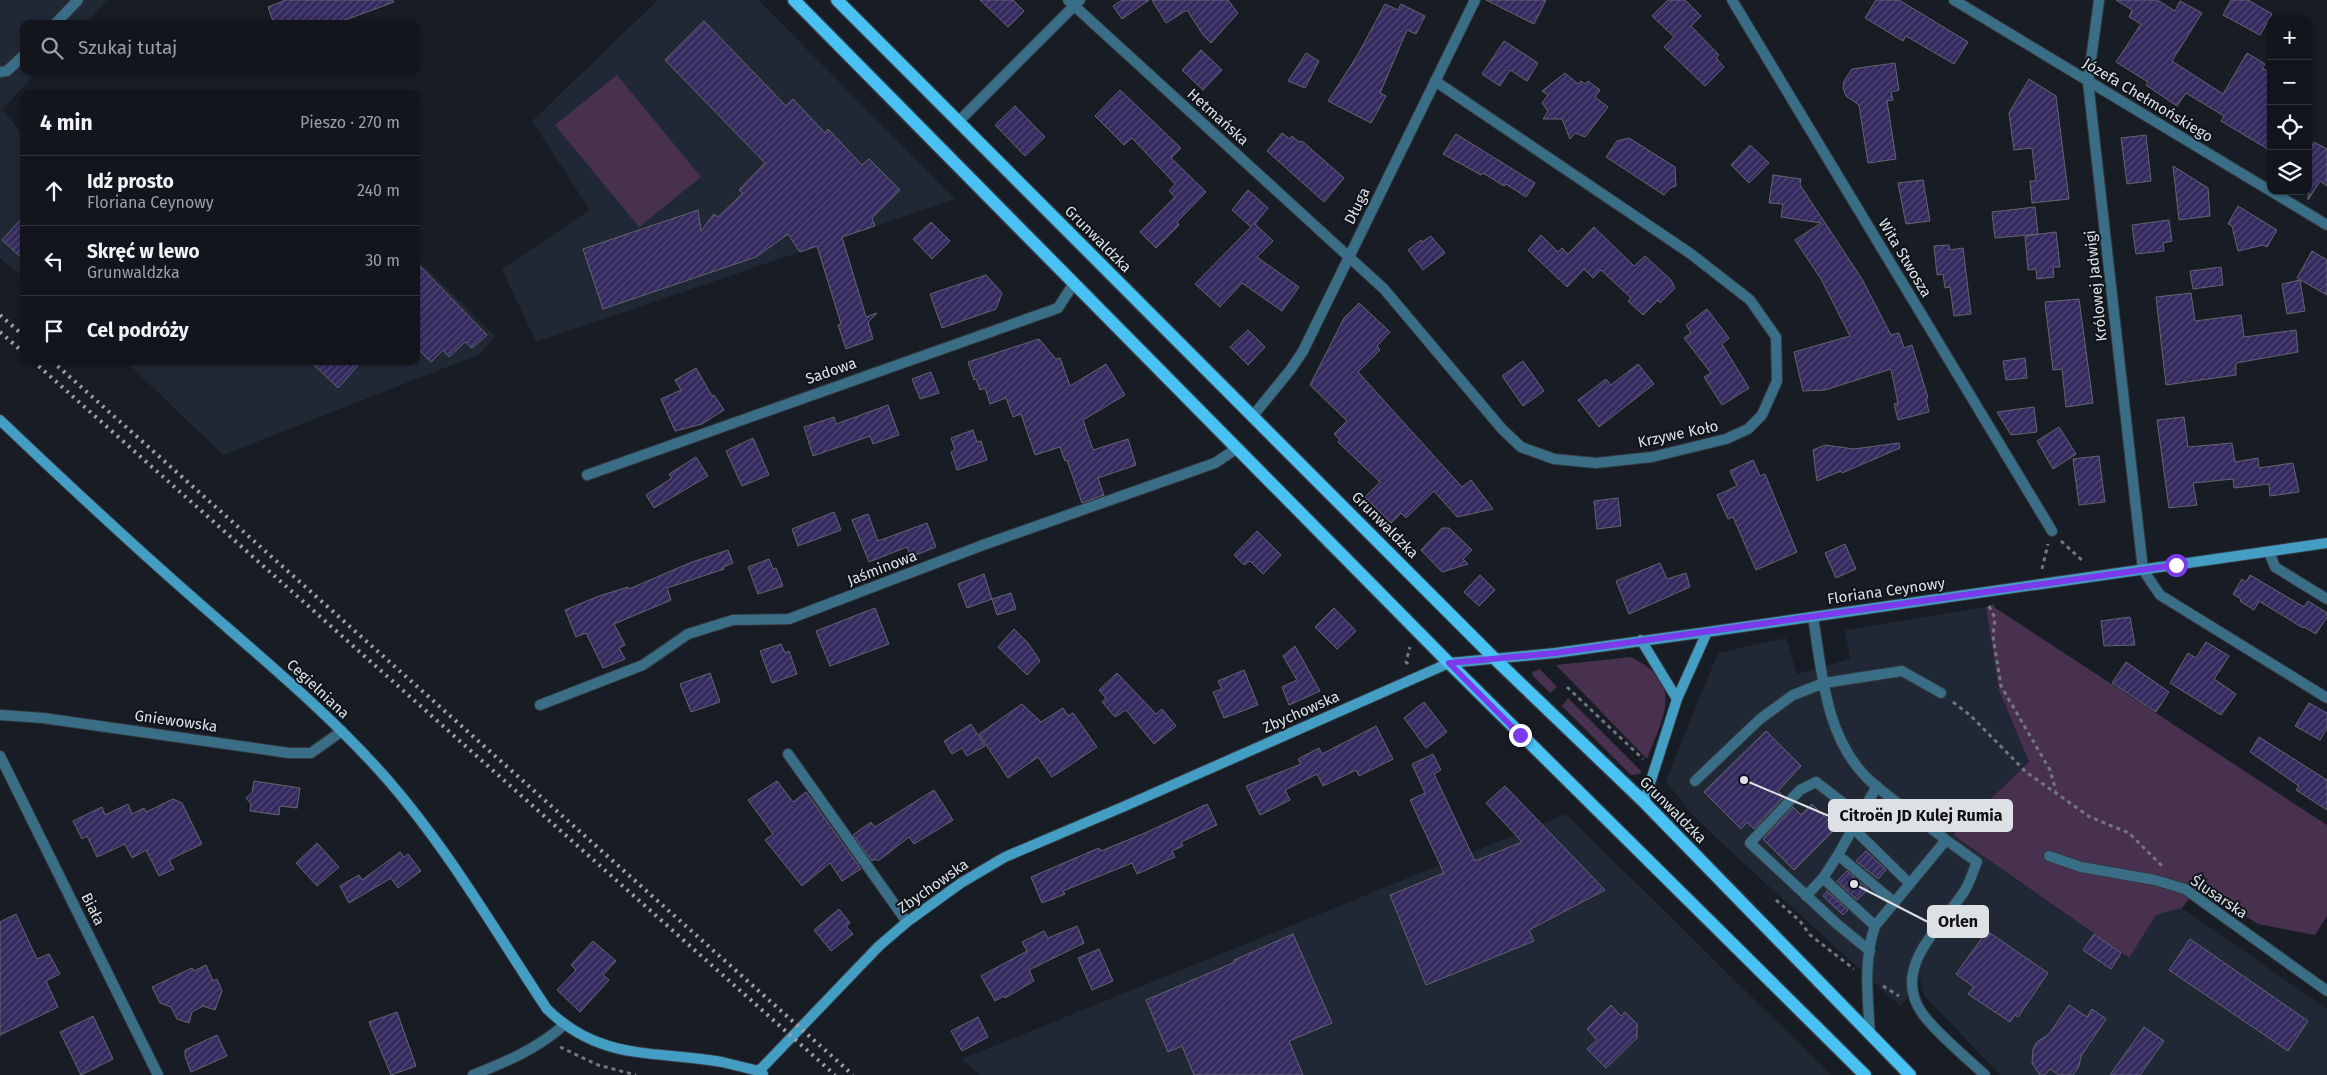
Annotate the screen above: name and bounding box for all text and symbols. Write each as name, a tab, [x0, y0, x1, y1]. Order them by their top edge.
map controls	[2267, 15, 2312, 195]
button: +	[2267, 15, 2312, 60]
search box	[20, 20, 420, 75]
icon: search	[38, 34, 66, 62]
text: Szukaj tutaj	[78, 36, 177, 59]
street label: Józefa Chełmońskiego	[2080, 54, 2216, 146]
button: −	[2267, 60, 2312, 105]
street label: Hetmańska	[1184, 85, 1252, 149]
button: locate	[2267, 105, 2312, 150]
text: 4 min	[40, 110, 93, 136]
text: Pieszo · 270 m	[300, 113, 400, 132]
button: layers	[2267, 150, 2312, 195]
text: Idź prosto	[87, 170, 174, 193]
icon: ahead	[40, 177, 68, 205]
text: 240 m	[357, 181, 400, 200]
street label: Długa	[1340, 185, 1374, 227]
text: Floriana Ceynowy	[87, 193, 214, 212]
street label: Grunwaldzka	[1061, 202, 1135, 276]
street label: Wita Stwosza	[1874, 215, 1936, 301]
street label: Królowej Jadwigi	[2081, 229, 2111, 343]
text: Skręć w lewo	[87, 240, 200, 263]
icon: left	[40, 247, 68, 275]
text: 30 m	[365, 251, 400, 270]
text: Grunwaldzka	[87, 263, 180, 282]
icon: arrive	[40, 317, 68, 345]
text: Cel podróży	[87, 319, 189, 342]
street label: Sadowa	[803, 354, 859, 388]
street label: Krzywe Koło	[1636, 417, 1720, 451]
street label: Grunwaldzka	[1348, 488, 1422, 562]
street label: Jaśminowa	[845, 547, 919, 589]
route start	[2165, 554, 2188, 577]
street label: Floriana Ceynowy	[1826, 574, 1947, 608]
street label: Cegielniana	[283, 655, 353, 723]
street label: Zbychowska	[1260, 687, 1342, 737]
street label: Gniewowska	[133, 706, 219, 736]
route end	[1509, 724, 1532, 747]
street label: Grunwaldzka	[1636, 773, 1710, 847]
callout: Citroën JD Kulej Rumia	[1829, 800, 2012, 831]
text: Citroën JD Kulej Rumia	[1840, 806, 2003, 825]
street label: Zbychowska	[894, 855, 972, 917]
street label: Ślusarska	[2187, 872, 2251, 922]
street label: Biała	[77, 890, 109, 928]
callout: Orlen	[1928, 906, 1988, 937]
text: Orlen	[1938, 912, 1978, 931]

